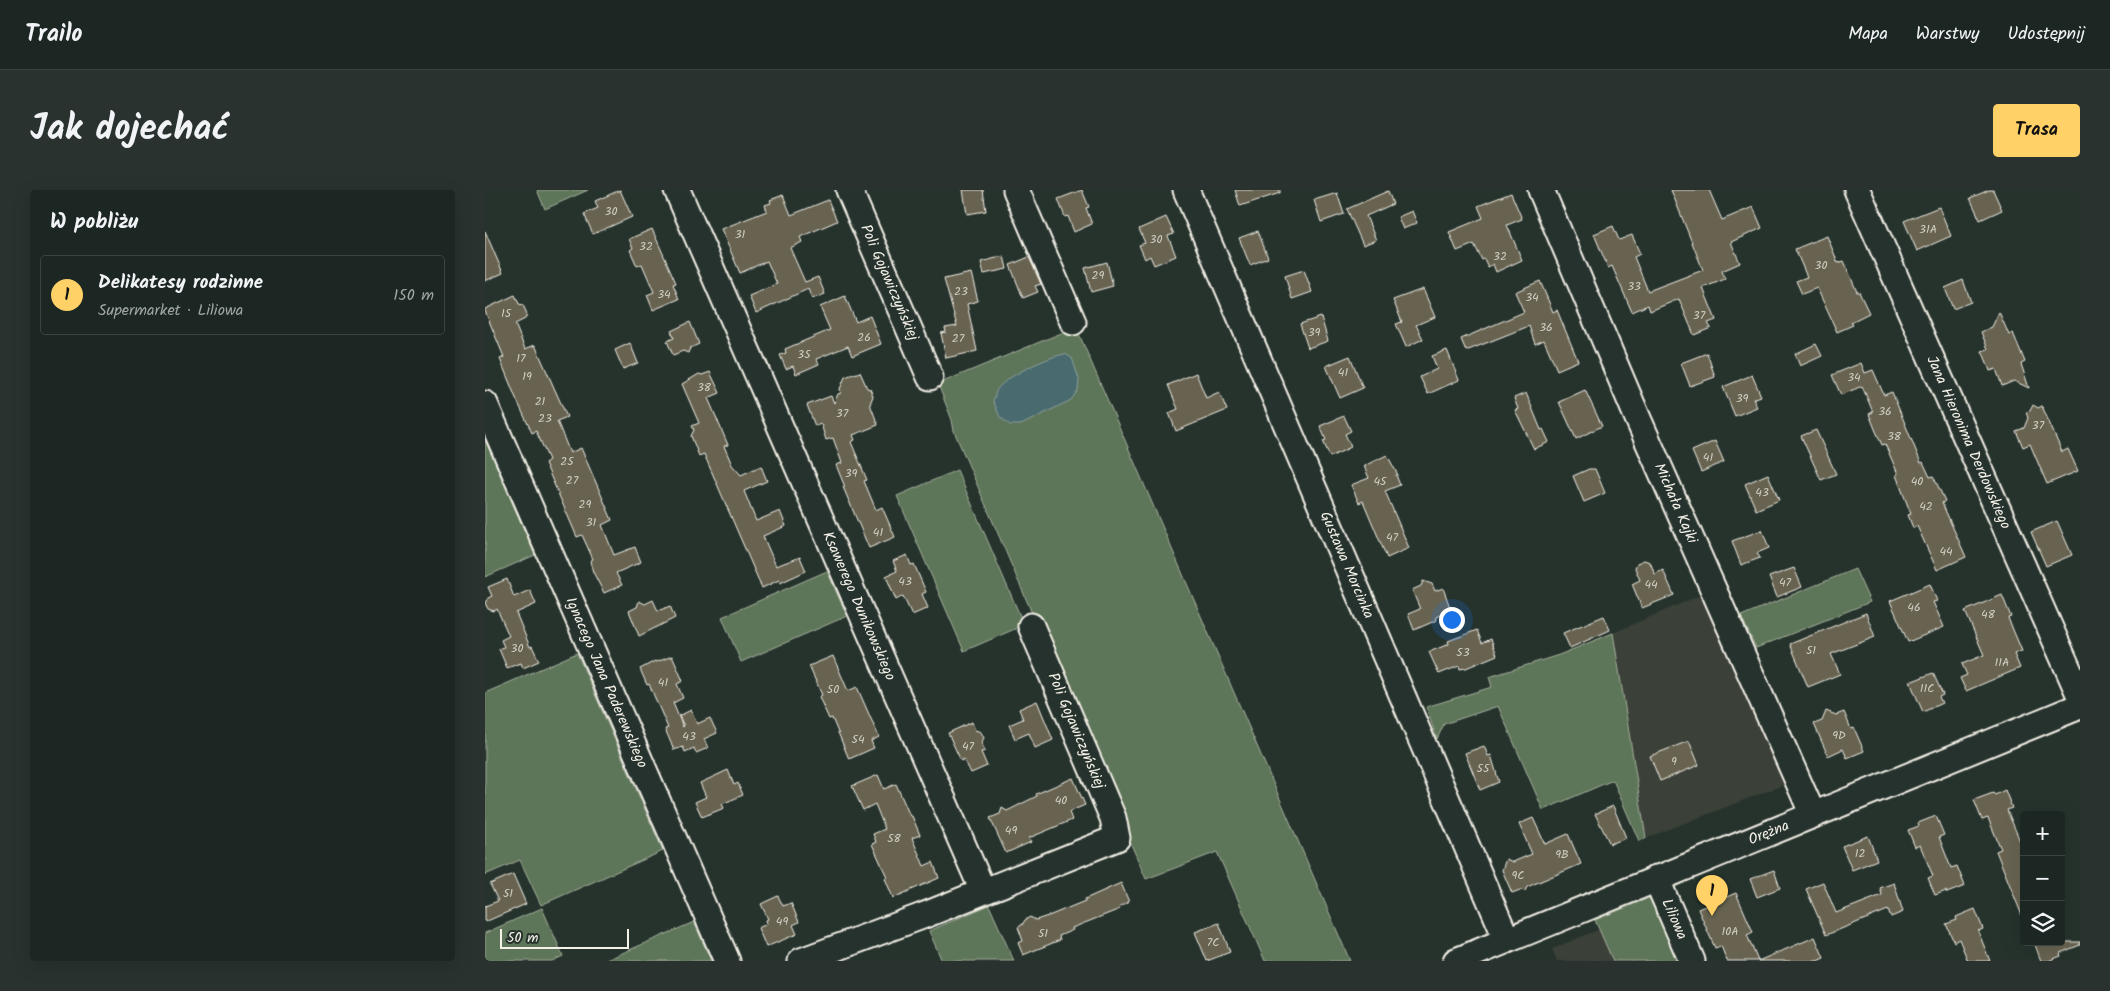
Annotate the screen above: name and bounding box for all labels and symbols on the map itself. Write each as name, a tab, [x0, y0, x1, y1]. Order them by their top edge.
house number: 30	[605, 202, 617, 221]
house number: 31A	[1919, 220, 1937, 239]
street label: Poli Gojawiczyńskiej	[853, 221, 925, 346]
house number: 31	[735, 225, 746, 244]
house number: 30	[1150, 230, 1162, 249]
house number: 32	[639, 237, 653, 256]
house number: 32	[1493, 247, 1507, 266]
house number: 30	[1815, 256, 1827, 275]
house number: 29	[1092, 266, 1105, 285]
house number: 33	[1627, 277, 1641, 296]
house number: 23	[954, 282, 968, 301]
house number: 34	[657, 285, 671, 304]
house number: 34	[1525, 288, 1539, 307]
house number: 15	[501, 304, 513, 323]
house number: 37	[1693, 306, 1706, 325]
house number: 36	[1539, 318, 1553, 337]
house number: 39	[1308, 323, 1320, 342]
house number: 26	[857, 328, 871, 347]
house number: 27	[952, 329, 965, 348]
house number: 35	[797, 345, 812, 364]
house number: 17	[516, 349, 526, 368]
street label: Jana Hieronima Derdowskiego	[1920, 352, 2017, 533]
house number: 41	[1338, 363, 1348, 382]
house number: 19	[522, 367, 532, 386]
house number: 34	[1847, 368, 1861, 387]
house number: 38	[697, 378, 712, 397]
house number: 39	[1736, 389, 1748, 408]
house number: 21	[535, 392, 546, 411]
house number: 36	[1878, 402, 1892, 421]
house number: 37	[836, 404, 849, 423]
house number: 23	[538, 409, 552, 428]
house number: 37	[2032, 416, 2045, 435]
house number: 38	[1887, 427, 1902, 446]
house number: 41	[1703, 448, 1713, 467]
house number: 25	[560, 452, 575, 471]
street label: Michała Kajki	[1647, 459, 1704, 549]
house number: 39	[845, 464, 857, 483]
house number: 27	[566, 471, 579, 490]
house number: 45	[1373, 472, 1388, 491]
house number: 40	[1911, 472, 1923, 491]
house number: 43	[1755, 483, 1769, 502]
house number: 29	[579, 495, 592, 514]
house number: 42	[1919, 497, 1933, 516]
street label: Gustawa Morcinka	[1313, 508, 1380, 623]
house number: 31	[586, 513, 597, 532]
house number: 41	[873, 523, 883, 542]
street label: Ksawerego Dunikowskiego	[815, 527, 902, 685]
house number: 47	[1386, 528, 1399, 547]
house number: 44	[1939, 542, 1953, 561]
house number: 43	[898, 572, 912, 591]
house number: 47	[1779, 573, 1792, 592]
house number: 44	[1644, 575, 1658, 594]
street label: Ignacego Jana Paderewskiego	[558, 593, 654, 772]
house number: 46	[1907, 598, 1921, 617]
house number: 48	[1981, 605, 1996, 624]
your location	[1439, 607, 1465, 633]
house number: 30	[511, 639, 523, 658]
house number: 51	[1806, 641, 1816, 660]
house number: 53	[1456, 643, 1470, 662]
house number: 11A	[1995, 653, 2009, 672]
street label: Poli Gojawiczyńskiej	[1041, 669, 1112, 794]
house number: 41	[658, 673, 668, 692]
house number: 11C	[1920, 679, 1934, 698]
house number: 50	[827, 680, 839, 699]
house number: 9D	[1832, 726, 1846, 745]
house number: 43	[682, 727, 696, 746]
house number: 54	[851, 730, 865, 749]
house number: 47	[962, 737, 975, 756]
house number: 9	[1671, 752, 1677, 771]
house number: 55	[1477, 759, 1491, 778]
house number: 40	[1055, 791, 1067, 810]
street label: Orężna	[1745, 814, 1793, 852]
house number: 49	[1005, 821, 1017, 840]
house number: 58	[887, 829, 902, 848]
house number: 12	[1855, 844, 1865, 863]
house number: 9B	[1555, 845, 1569, 864]
house number: 9C	[1511, 866, 1525, 885]
pin: 1	[1696, 875, 1728, 916]
house number: 51	[503, 884, 513, 903]
street label: Liliowa	[1654, 895, 1693, 944]
house number: 49	[776, 912, 788, 931]
house number: 10A	[1721, 922, 1739, 941]
house number: 51	[1038, 924, 1048, 943]
scale bar	[500, 926, 629, 949]
house number: 7C	[1207, 933, 1219, 952]

